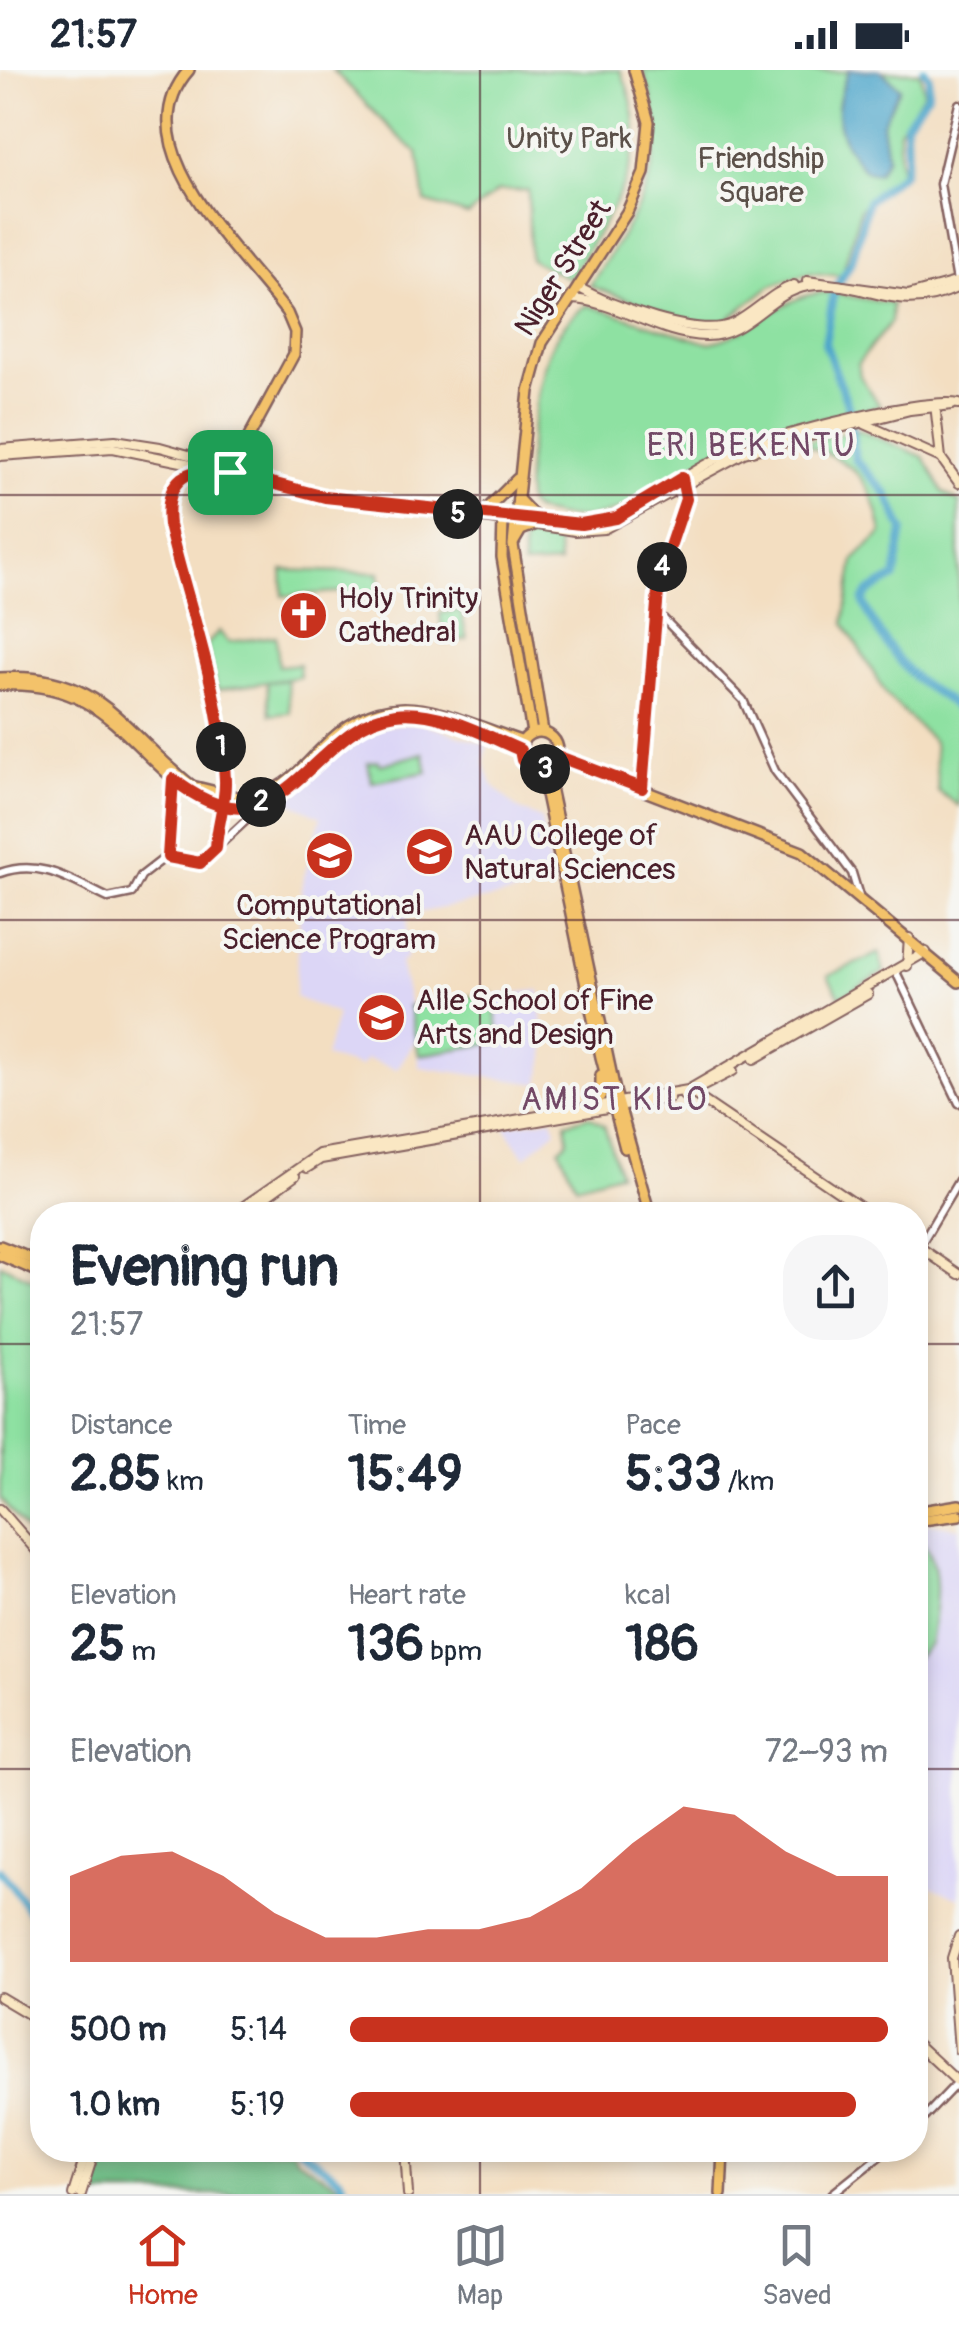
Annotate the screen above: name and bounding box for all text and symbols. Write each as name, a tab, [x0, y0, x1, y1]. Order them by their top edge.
text: 21:57	[50, 11, 137, 59]
park label: Unity Park	[506, 120, 633, 157]
park label: Friendship Square	[697, 140, 825, 211]
street label: Niger Street	[506, 192, 620, 343]
district label: ERI BEKENTU	[647, 426, 857, 466]
pin	[188, 430, 273, 515]
icon: arrive	[203, 445, 258, 500]
pin: 5	[433, 489, 483, 539]
text: 5	[450, 496, 466, 531]
pin: 4	[637, 542, 687, 592]
text: 4	[654, 549, 670, 584]
place label: Holy Trinity Cathedral	[338, 580, 478, 651]
church icon: Holy Trinity Cathedral	[277, 589, 329, 641]
pin: 1	[196, 722, 246, 772]
text: 1	[216, 729, 226, 764]
pin: 3	[520, 744, 570, 794]
text: 3	[537, 751, 553, 786]
pin: 2	[236, 777, 286, 827]
text: 2	[253, 784, 269, 819]
place label: AAU College of Natural Sciences	[464, 817, 676, 888]
school or university icon: AAU College of Natural Sciences	[403, 826, 455, 878]
school or university icon: Computational Science Program	[303, 830, 355, 882]
place label: Computational Science Program	[222, 887, 436, 958]
place label: Alle School of Fine Arts and Design	[416, 982, 654, 1053]
school or university icon: Alle School of Fine Arts and Design	[355, 991, 407, 1043]
district label: AMIST KILO	[521, 1080, 709, 1120]
text: Evening run	[70, 1233, 339, 1302]
button: share	[783, 1235, 888, 1340]
text: 21:57	[70, 1305, 143, 1345]
text: Distance	[70, 1408, 172, 1443]
text: Time	[348, 1408, 406, 1443]
text: Pace	[625, 1408, 681, 1443]
text: 2.85	[70, 1443, 161, 1506]
text: 15:49	[348, 1443, 462, 1506]
text: 5:33	[625, 1443, 722, 1506]
text: km	[161, 1464, 204, 1499]
text: /km	[722, 1464, 774, 1499]
text: Elevation	[70, 1578, 177, 1613]
text: Heart rate	[348, 1578, 466, 1613]
text: kcal	[625, 1578, 671, 1613]
text: 25	[70, 1613, 125, 1676]
text: 136	[348, 1613, 424, 1676]
text: 186	[625, 1613, 699, 1676]
text: m	[125, 1634, 156, 1669]
text: bpm	[424, 1634, 482, 1669]
text: Elevation	[70, 1732, 192, 1772]
text: 72–93 m	[765, 1732, 888, 1772]
text: 500 m	[70, 2010, 166, 2050]
text: 5:14	[230, 2010, 287, 2050]
text: 1.0 km	[70, 2085, 160, 2125]
text: 5:19	[230, 2085, 285, 2125]
tab: Home	[127, 2218, 198, 2313]
tab: Map	[453, 2218, 508, 2313]
tab: Saved	[762, 2218, 832, 2313]

